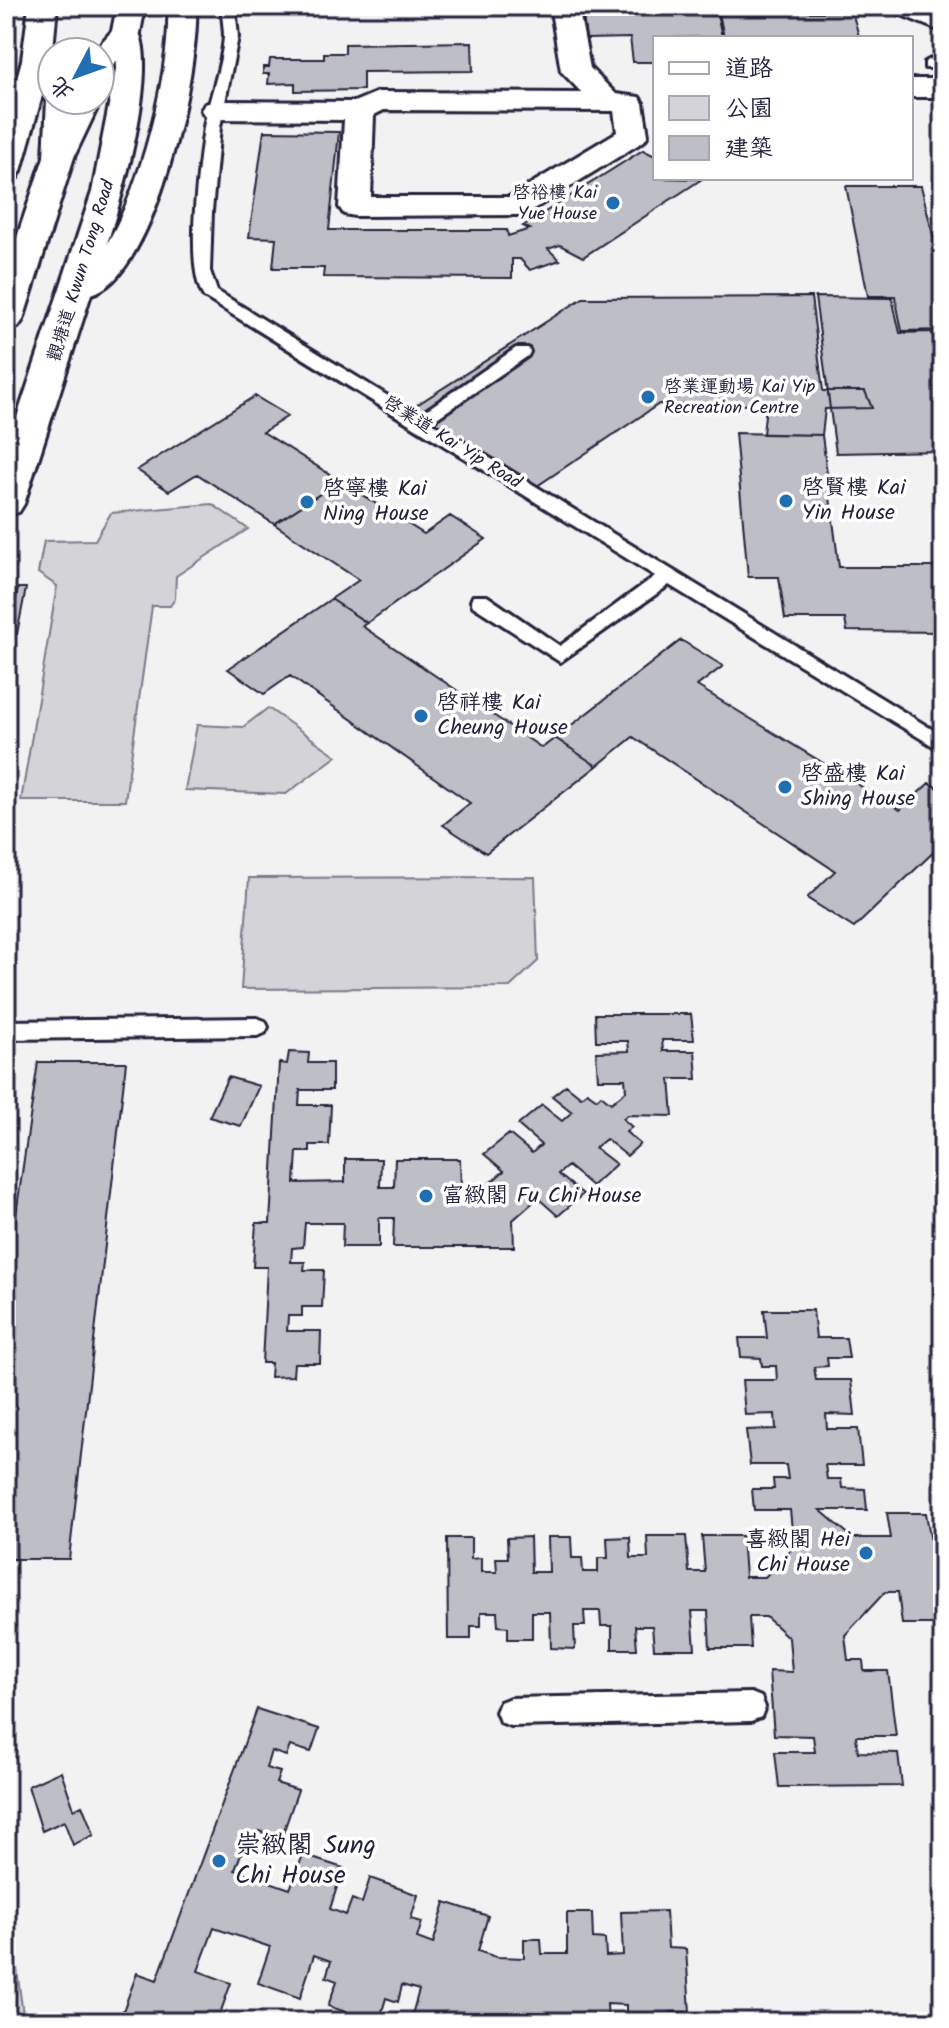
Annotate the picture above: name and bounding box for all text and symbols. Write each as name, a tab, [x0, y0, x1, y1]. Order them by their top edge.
north arrow	[36, 36, 116, 116]
legend	[653, 36, 913, 180]
text: 道路	[725, 50, 773, 89]
text: 北	[42, 68, 83, 107]
text: 公園	[725, 90, 773, 129]
text: 建築	[725, 130, 773, 169]
street label: 觀塘道 Kwun Tong Road	[41, 176, 124, 365]
place label: 啓裕樓 Kai Yue House	[512, 179, 598, 229]
marker: 啓裕樓 Kai Yue House	[604, 194, 622, 212]
place label: 啓業運動場 Kai Yip Recreation Centre	[664, 373, 815, 423]
marker: 啓業運動場 Kai Yip Recreation Centre	[639, 388, 657, 406]
street label: 啓業道 Kai Yip Road	[377, 389, 528, 498]
place label: 啓賢樓 Kai Yin House	[802, 471, 906, 531]
place label: 啓寧樓 Kai Ning House	[323, 472, 429, 532]
marker: 啓賢樓 Kai Yin House	[777, 492, 795, 510]
marker: 啓寧樓 Kai Ning House	[298, 493, 316, 511]
place label: 啓祥樓 Kai Cheung House	[437, 686, 568, 746]
marker: 啓祥樓 Kai Cheung House	[412, 707, 430, 725]
place label: 啓盛樓 Kai Shing House	[801, 757, 915, 817]
marker: 啓盛樓 Kai Shing House	[776, 778, 794, 796]
place label: 富緻閣 Fu Chi House	[442, 1179, 641, 1214]
marker: 富緻閣 Fu Chi House	[417, 1187, 435, 1205]
place label: 喜緻閣 Hei Chi House	[745, 1523, 851, 1583]
marker: 喜緻閣 Hei Chi House	[857, 1544, 875, 1562]
place label: 崇緻閣 Sung Chi House	[235, 1825, 376, 1897]
marker: 崇緻閣 Sung Chi House	[210, 1852, 228, 1870]

